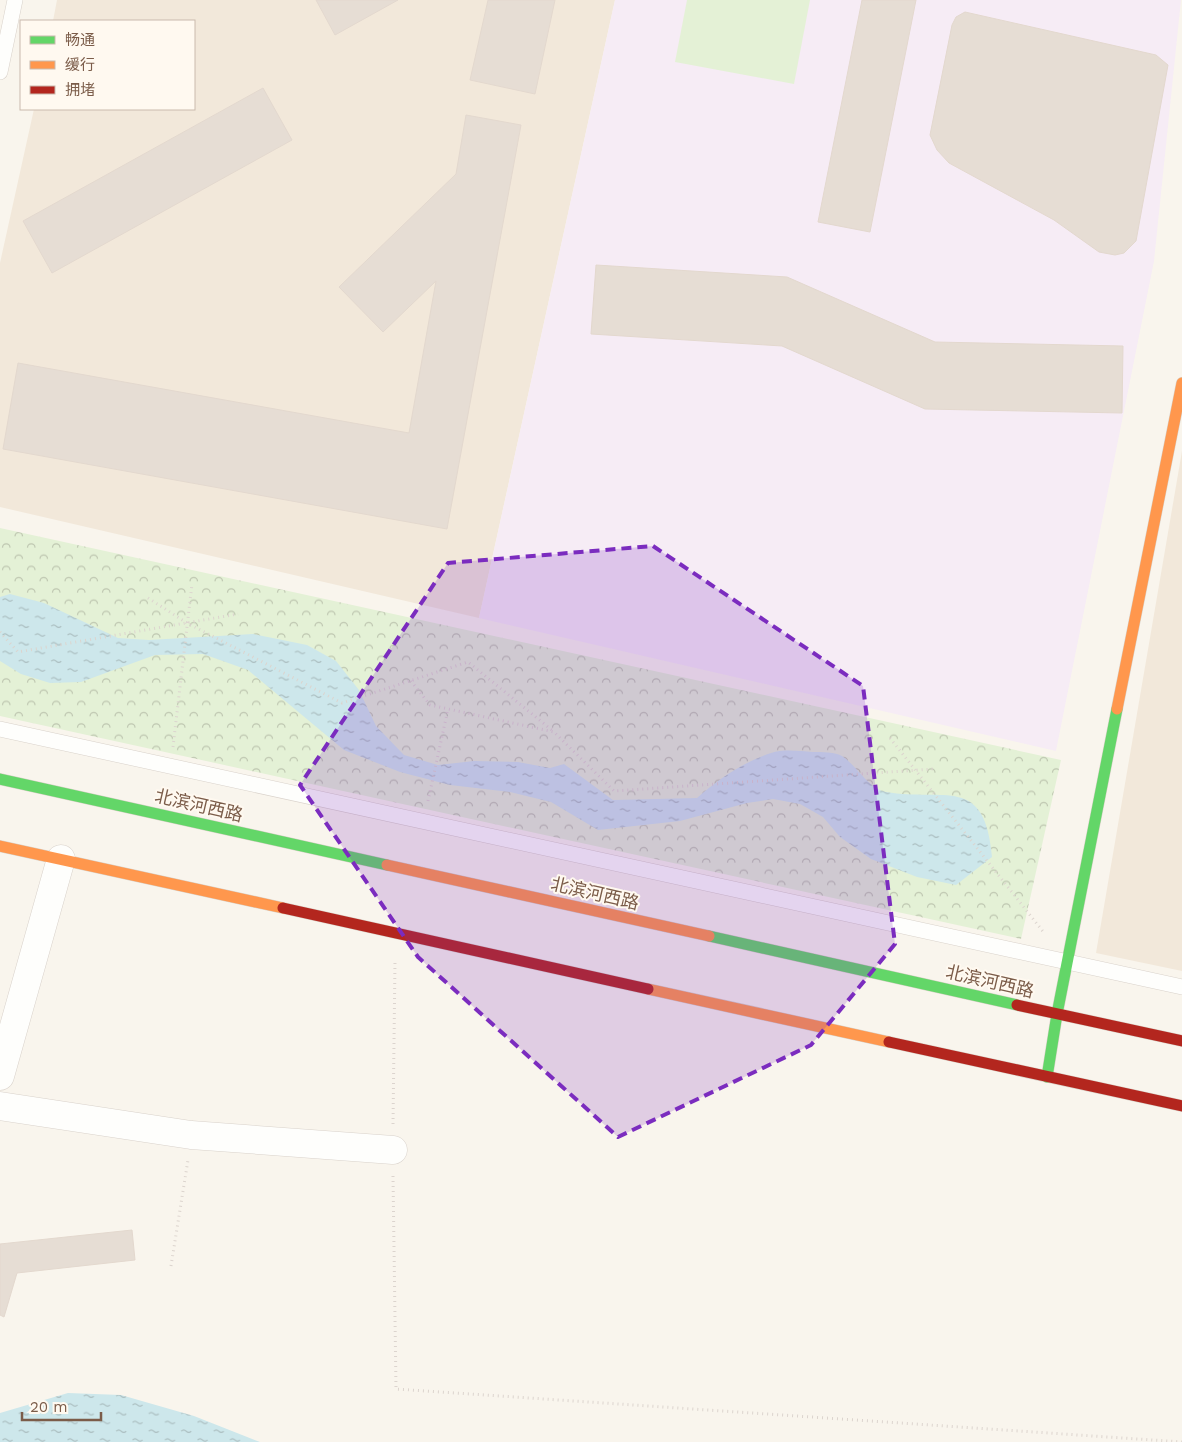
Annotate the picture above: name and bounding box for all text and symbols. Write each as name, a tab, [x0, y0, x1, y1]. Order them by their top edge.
legend	[20, 20, 195, 110]
text: 畅通	[65, 31, 95, 49]
text: 缓行	[65, 56, 95, 74]
text: 拥堵	[65, 81, 95, 99]
street label: 北滨河西路	[153, 785, 245, 825]
street label: 北滨河西路	[549, 873, 641, 913]
street label: 北滨河西路	[944, 961, 1036, 1001]
scale bar	[22, 1390, 101, 1422]
text: 20 m	[30, 1398, 68, 1416]

